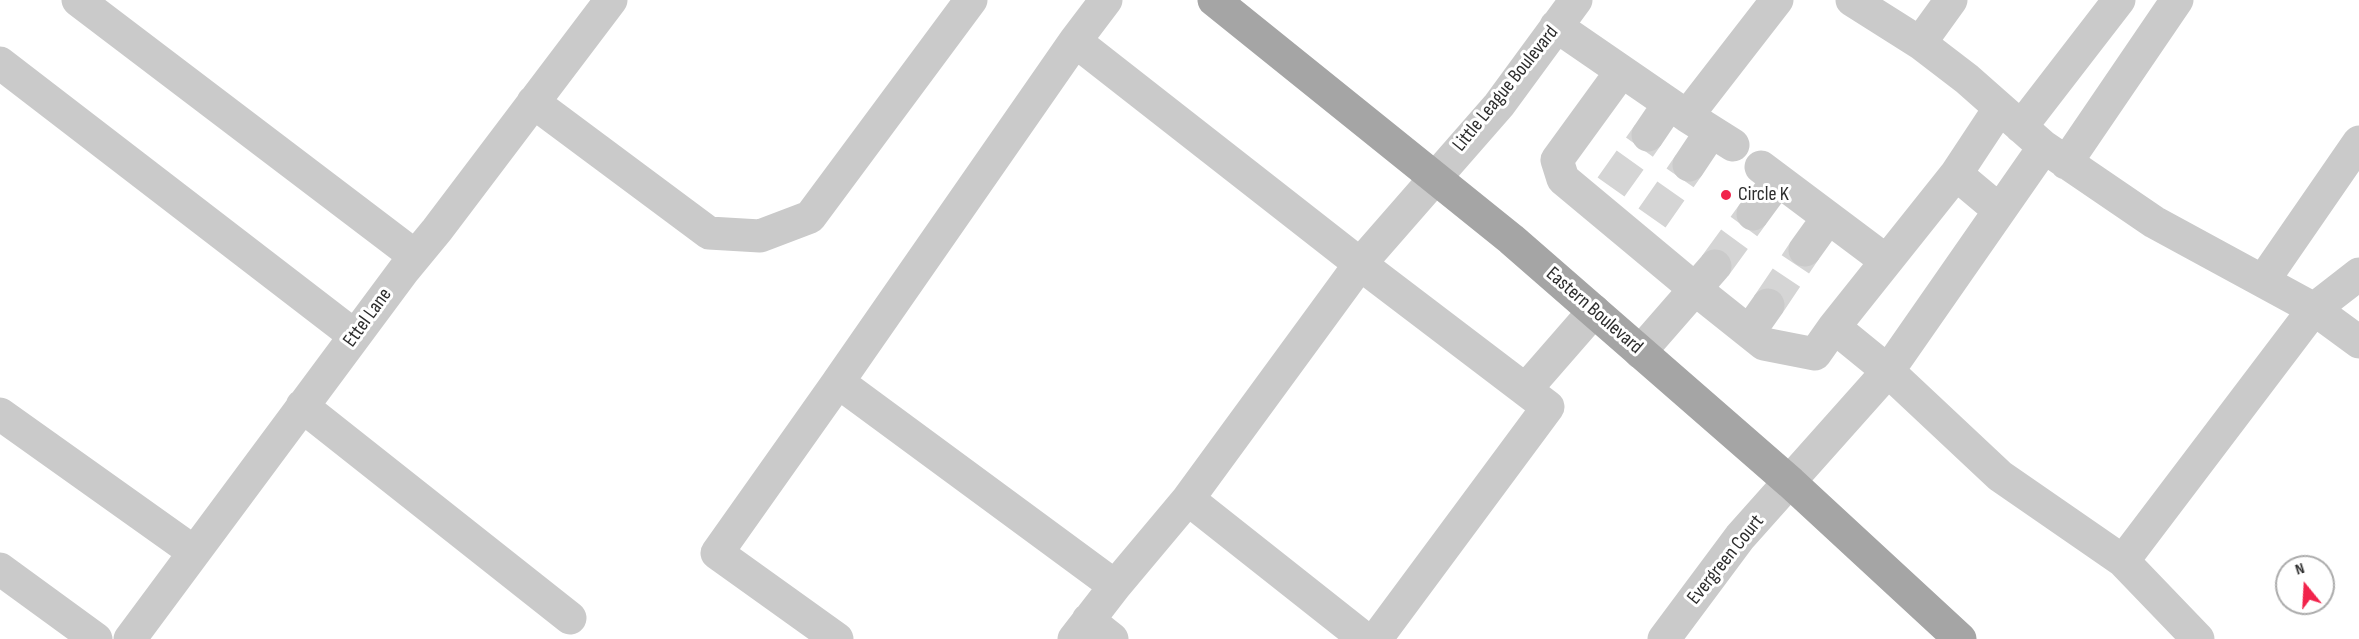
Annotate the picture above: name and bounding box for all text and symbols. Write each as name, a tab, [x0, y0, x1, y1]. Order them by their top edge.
street label: Little League Boulevard	[1448, 21, 1564, 157]
place label: Circle K	[1738, 183, 1789, 207]
marker: Circle K	[1719, 188, 1733, 202]
street label: Eastern Boulevard	[1541, 262, 1647, 360]
street label: Ettel Lane	[339, 284, 397, 352]
street label: Evergreen Court	[1683, 510, 1769, 610]
north arrow	[2275, 555, 2335, 615]
text: N	[2293, 559, 2307, 580]

